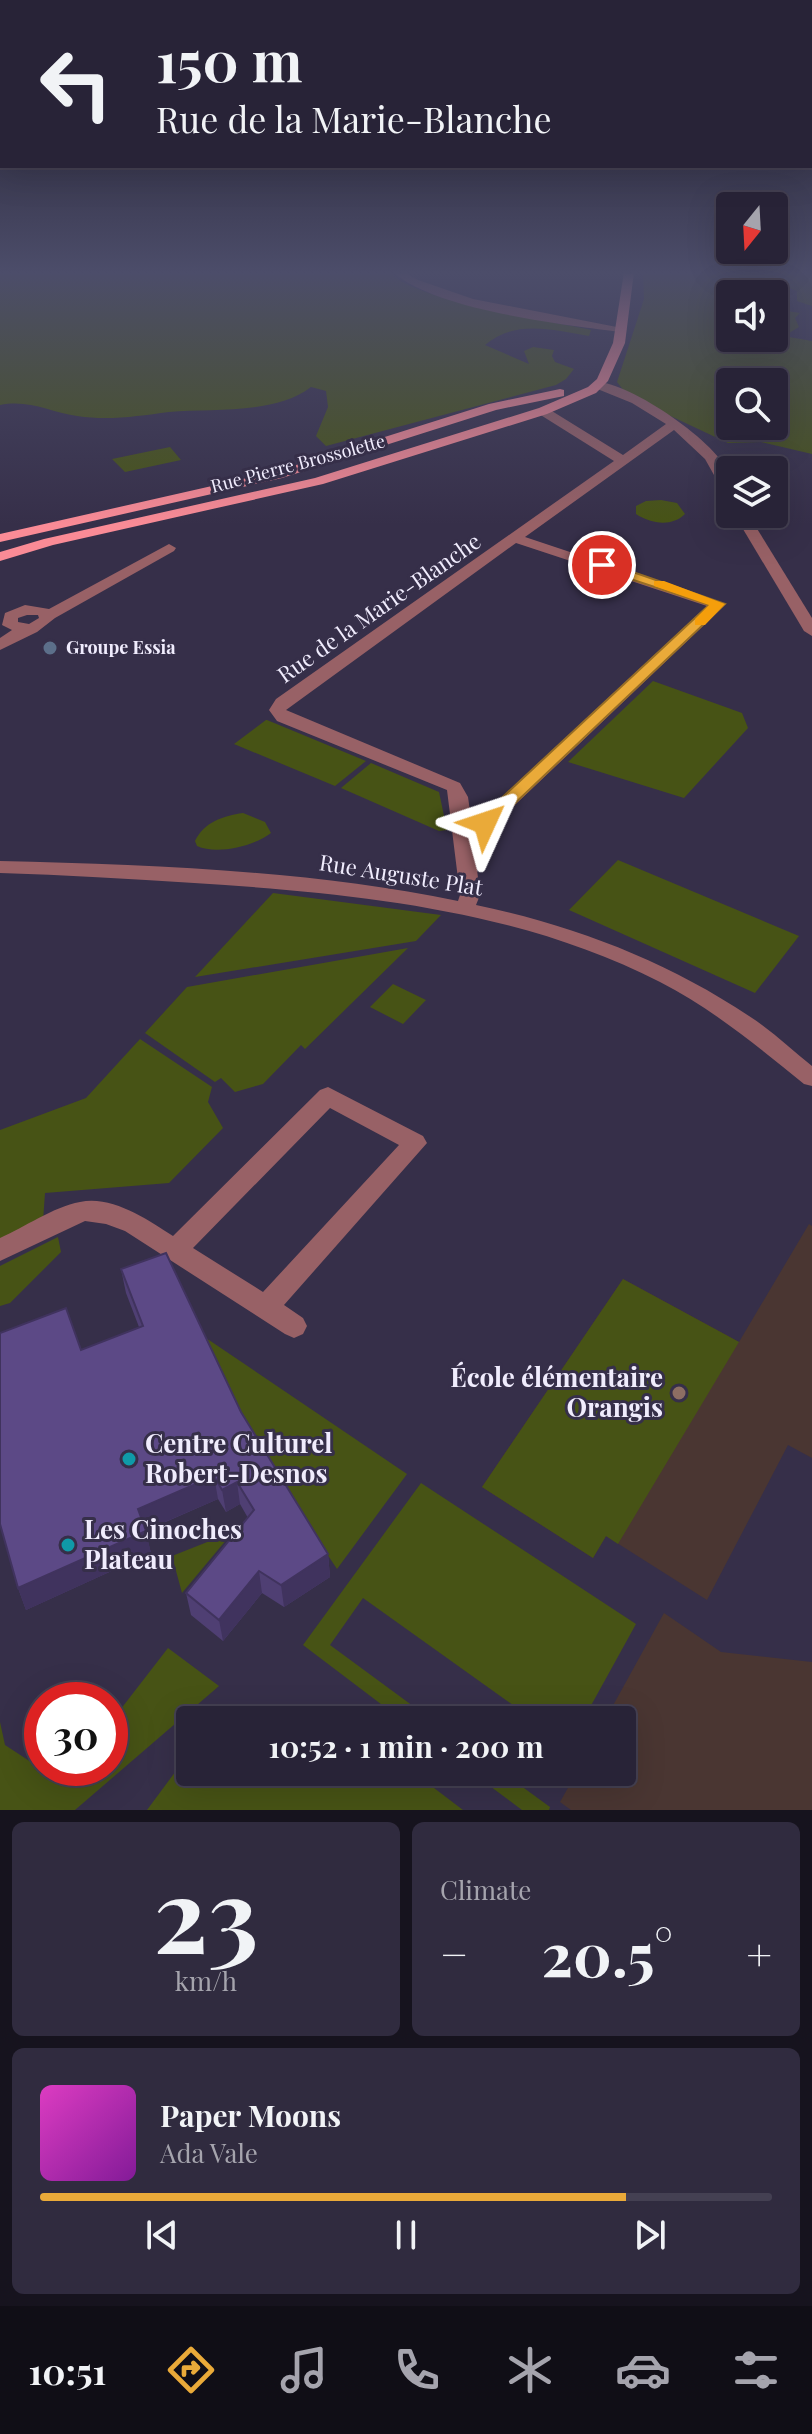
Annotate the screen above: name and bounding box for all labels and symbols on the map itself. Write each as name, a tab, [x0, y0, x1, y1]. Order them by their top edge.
north arrow	[716, 192, 788, 264]
street label: Rue Pierre Brossolette	[208, 428, 388, 498]
street label: Rue de la Marie-Blanche	[271, 526, 486, 689]
pin	[568, 531, 636, 599]
place label: Groupe Essia	[66, 635, 176, 659]
marker: Groupe Essia	[41, 639, 59, 657]
position arrow	[443, 781, 527, 865]
street label: Rue Auguste Plat	[317, 846, 486, 902]
place label: École élémentaire Orangis	[450, 1359, 663, 1424]
marker: École élémentaire Orangis	[670, 1384, 688, 1402]
place label: Centre Culturel Robert-Desnos	[145, 1425, 332, 1490]
marker: Centre Culturel Robert-Desnos	[120, 1450, 138, 1468]
place label: Les Cinoches Plateau	[84, 1511, 242, 1576]
marker: Les Cinoches Plateau	[59, 1536, 77, 1554]
speed limit sign: 30	[24, 1682, 128, 1786]

